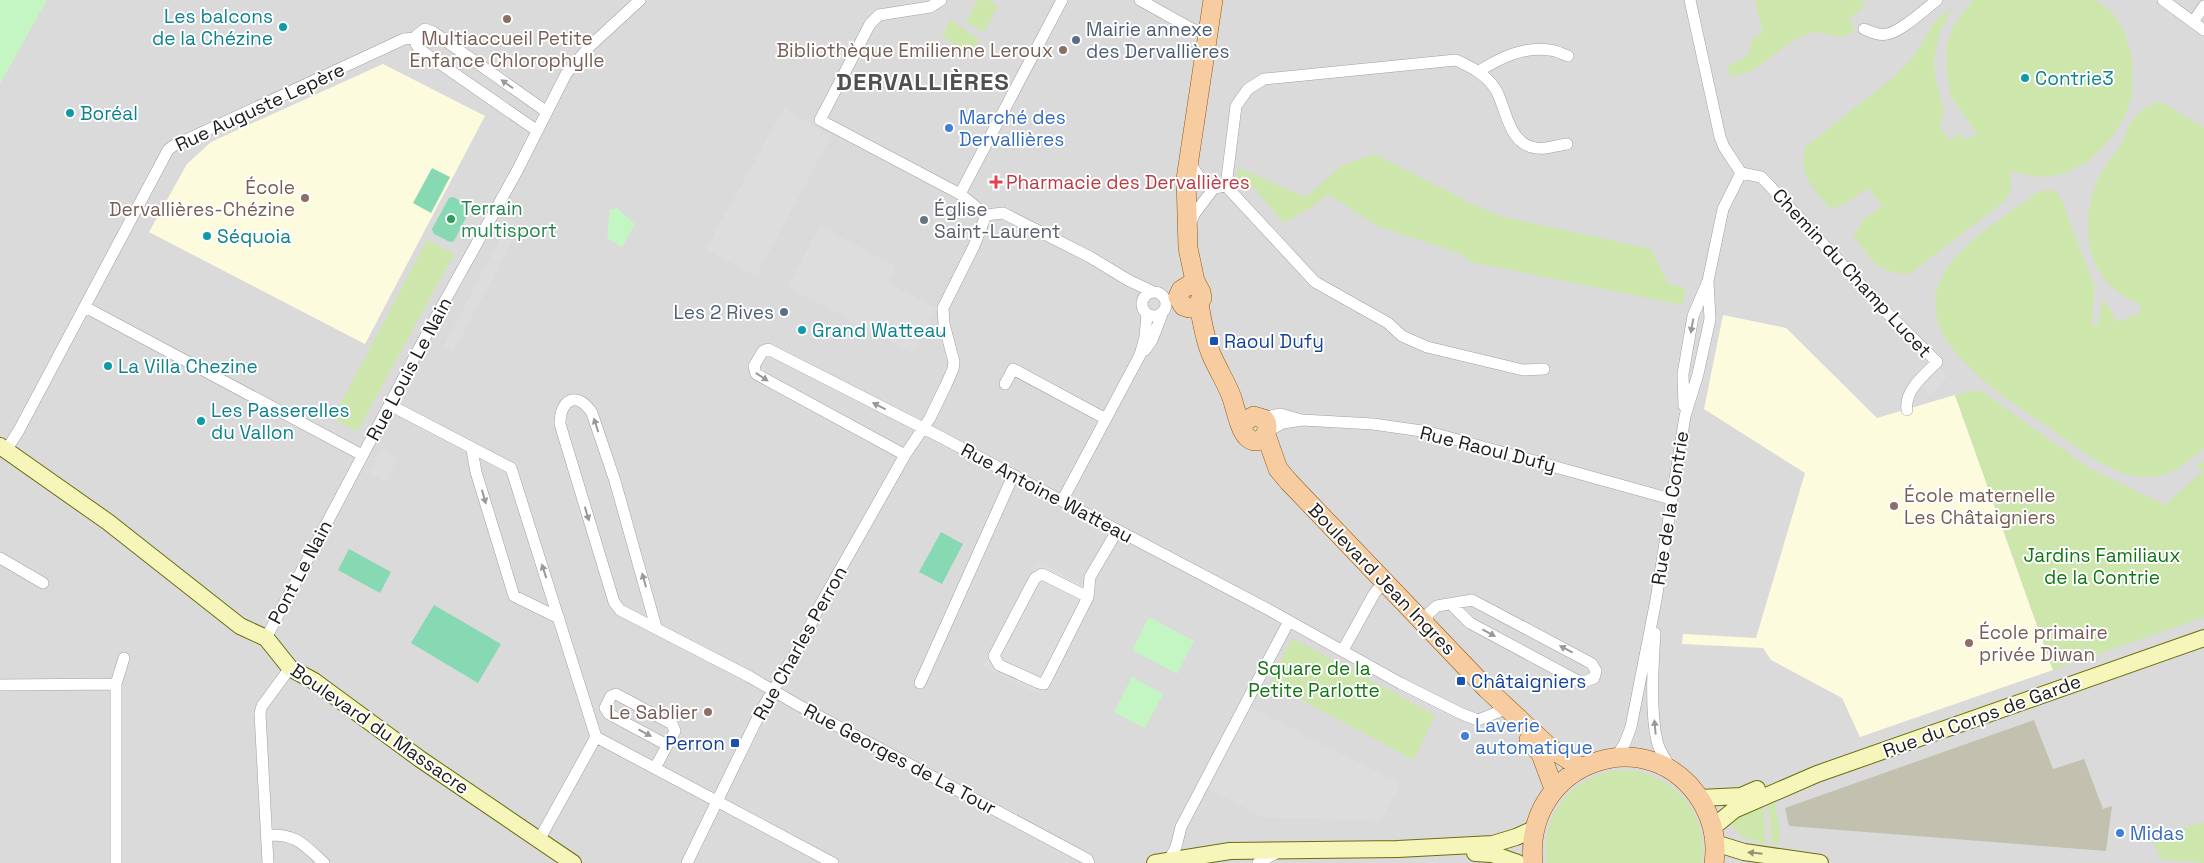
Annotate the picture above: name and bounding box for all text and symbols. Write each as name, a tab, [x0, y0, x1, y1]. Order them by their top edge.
place label: Les balcons de la Chézine	[152, 4, 273, 51]
marker: Multiaccueil Petite Enfance Chlorophylle	[501, 13, 513, 25]
place label: Mairie annexe des Dervallières	[1086, 17, 1230, 64]
marker: Les balcons de la Chézine	[277, 21, 289, 33]
place label: Multiaccueil Petite Enfance Chlorophylle	[409, 26, 605, 73]
marker: Mairie annexe des Dervallières	[1070, 34, 1082, 46]
place label: Bibliothèque Emilienne Leroux	[777, 38, 1053, 63]
marker: Bibliothèque Emilienne Leroux	[1057, 44, 1069, 56]
street label: Rue Auguste Lepère	[171, 57, 349, 157]
district label: DERVALLIÈRES	[836, 66, 1010, 97]
place label: Contrie3	[2035, 66, 2114, 91]
marker: Contrie3	[2019, 72, 2031, 84]
one-way arrow	[500, 79, 514, 89]
place label: Boréal	[80, 101, 138, 126]
place label: Marché des Dervallières	[959, 105, 1066, 152]
marker: Boréal	[64, 107, 76, 119]
marker: Marché des Dervallières	[943, 122, 955, 134]
place label: Pharmacie des Dervallières	[1006, 170, 1250, 195]
place label: École Dervallières-Chézine	[109, 175, 295, 222]
marker: Pharmacie des Dervallières	[990, 176, 1002, 188]
street label: Chemin du Champ Lucet	[1767, 183, 1937, 363]
marker: École Dervallières-Chézine	[299, 192, 311, 204]
place label: Terrain multisport	[461, 196, 557, 243]
place label: Église Saint-Laurent	[934, 197, 1061, 244]
marker: Terrain multisport	[445, 213, 457, 225]
marker: Église Saint-Laurent	[918, 214, 930, 226]
place label: Séquoia	[217, 224, 291, 249]
marker: Séquoia	[201, 230, 213, 242]
street label: Rue Louis Le Nain	[361, 293, 457, 445]
place label: Les 2 Rives	[673, 300, 774, 325]
marker: Les 2 Rives	[778, 306, 790, 318]
place label: Grand Watteau	[812, 318, 947, 343]
one-way arrow	[1687, 319, 1695, 335]
marker: Grand Watteau	[796, 324, 808, 336]
place label: Raoul Dufy	[1224, 329, 1324, 354]
marker: Raoul Dufy	[1208, 335, 1220, 347]
place label: La Villa Chezine	[118, 354, 258, 379]
marker: La Villa Chezine	[102, 360, 114, 372]
one-way arrow	[756, 372, 769, 382]
place label: Les Passerelles du Vallon	[211, 398, 349, 445]
one-way arrow	[871, 402, 886, 410]
marker: Les Passerelles du Vallon	[195, 415, 207, 427]
one-way arrow	[592, 417, 600, 432]
street label: Rue Raoul Dufy	[1417, 420, 1559, 478]
street label: Rue de la Contrie	[1645, 429, 1695, 587]
street label: Rue Antoine Watteau	[957, 437, 1137, 549]
place label: École maternelle Les Châtaigniers	[1904, 483, 2056, 530]
one-way arrow	[480, 490, 488, 505]
street label: Boulevard Jean Ingres	[1303, 498, 1461, 660]
marker: École maternelle Les Châtaigniers	[1888, 500, 1900, 512]
one-way arrow	[584, 506, 592, 521]
street label: Pont Le Nain	[262, 516, 338, 628]
park label: Jardins Familiaux de la Contrie	[2024, 543, 2180, 590]
street label: Rue Charles Perron	[747, 562, 853, 724]
one-way arrow	[539, 564, 547, 579]
one-way arrow	[639, 573, 647, 588]
place label: École primaire privée Diwan	[1979, 620, 2108, 667]
one-way arrow	[1483, 629, 1496, 638]
marker: École primaire privée Diwan	[1963, 637, 1975, 649]
one-way arrow	[1558, 645, 1573, 653]
park label: Square de la Petite Parlotte	[1248, 656, 1380, 703]
street label: Boulevard du Massacre	[286, 658, 474, 800]
place label: Châtaigniers	[1471, 669, 1586, 694]
street label: Rue du Corps de Garde	[1880, 669, 2084, 763]
marker: Châtaigniers	[1455, 675, 1467, 687]
street label: Rue Georges de La Tour	[800, 698, 1000, 820]
place label: Le Sablier	[609, 700, 698, 725]
marker: Le Sablier	[702, 706, 714, 718]
place label: Laverie automatique	[1475, 713, 1593, 760]
one-way arrow	[1651, 719, 1659, 735]
one-way arrow	[637, 729, 652, 737]
marker: Laverie automatique	[1459, 730, 1471, 742]
place label: Perron	[665, 731, 725, 756]
marker: Perron	[729, 737, 741, 749]
place label: Midas	[2130, 821, 2184, 846]
marker: Midas	[2114, 827, 2126, 839]
one-way arrow	[1747, 849, 1763, 857]

